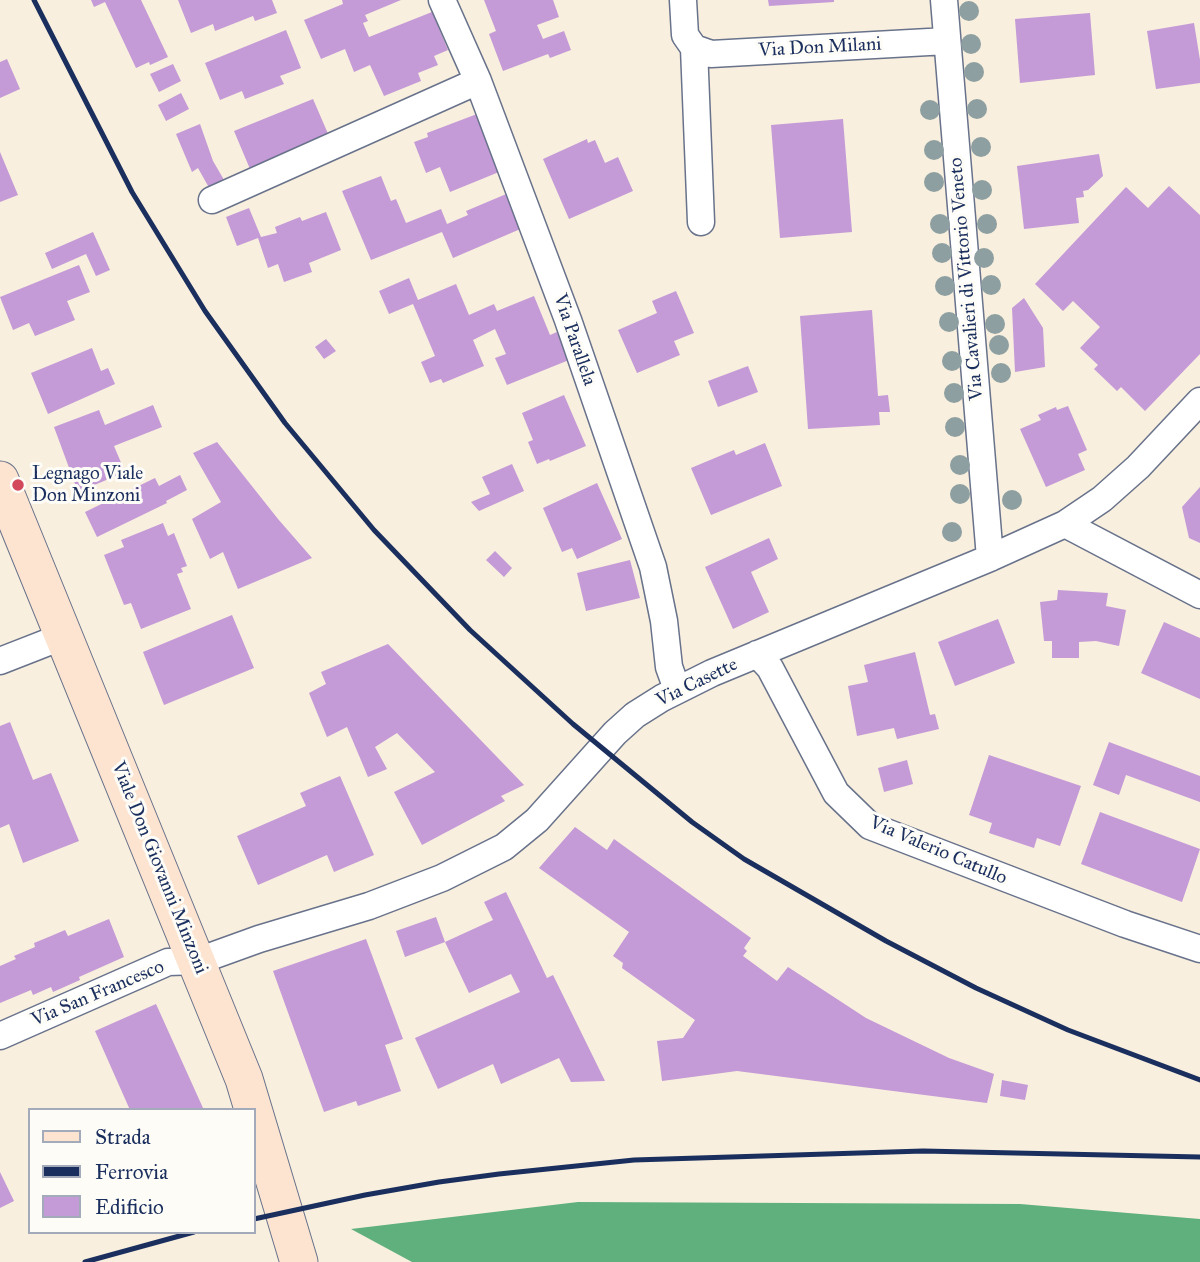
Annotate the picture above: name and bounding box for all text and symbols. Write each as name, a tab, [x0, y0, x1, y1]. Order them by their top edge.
street label: Via Don Milani	[758, 33, 882, 63]
street label: Via Cavalieri di Vittorio Veneto	[945, 157, 989, 401]
street label: Via Parallela	[548, 291, 600, 389]
place label: Legnago Viale Don Minzoni	[32, 463, 143, 507]
marker: Legnago Viale Don Minzoni	[10, 477, 26, 493]
street label: Via Casette	[653, 654, 741, 712]
street label: Viale Don Giovanni Minzoni	[106, 758, 212, 978]
street label: Via Valerio Catullo	[866, 812, 1010, 890]
street label: Via San Francesco	[28, 956, 168, 1032]
legend	[28, 1108, 256, 1234]
text: Strada	[95, 1124, 151, 1150]
text: Ferrovia	[95, 1159, 168, 1185]
text: Edificio	[95, 1194, 164, 1220]

